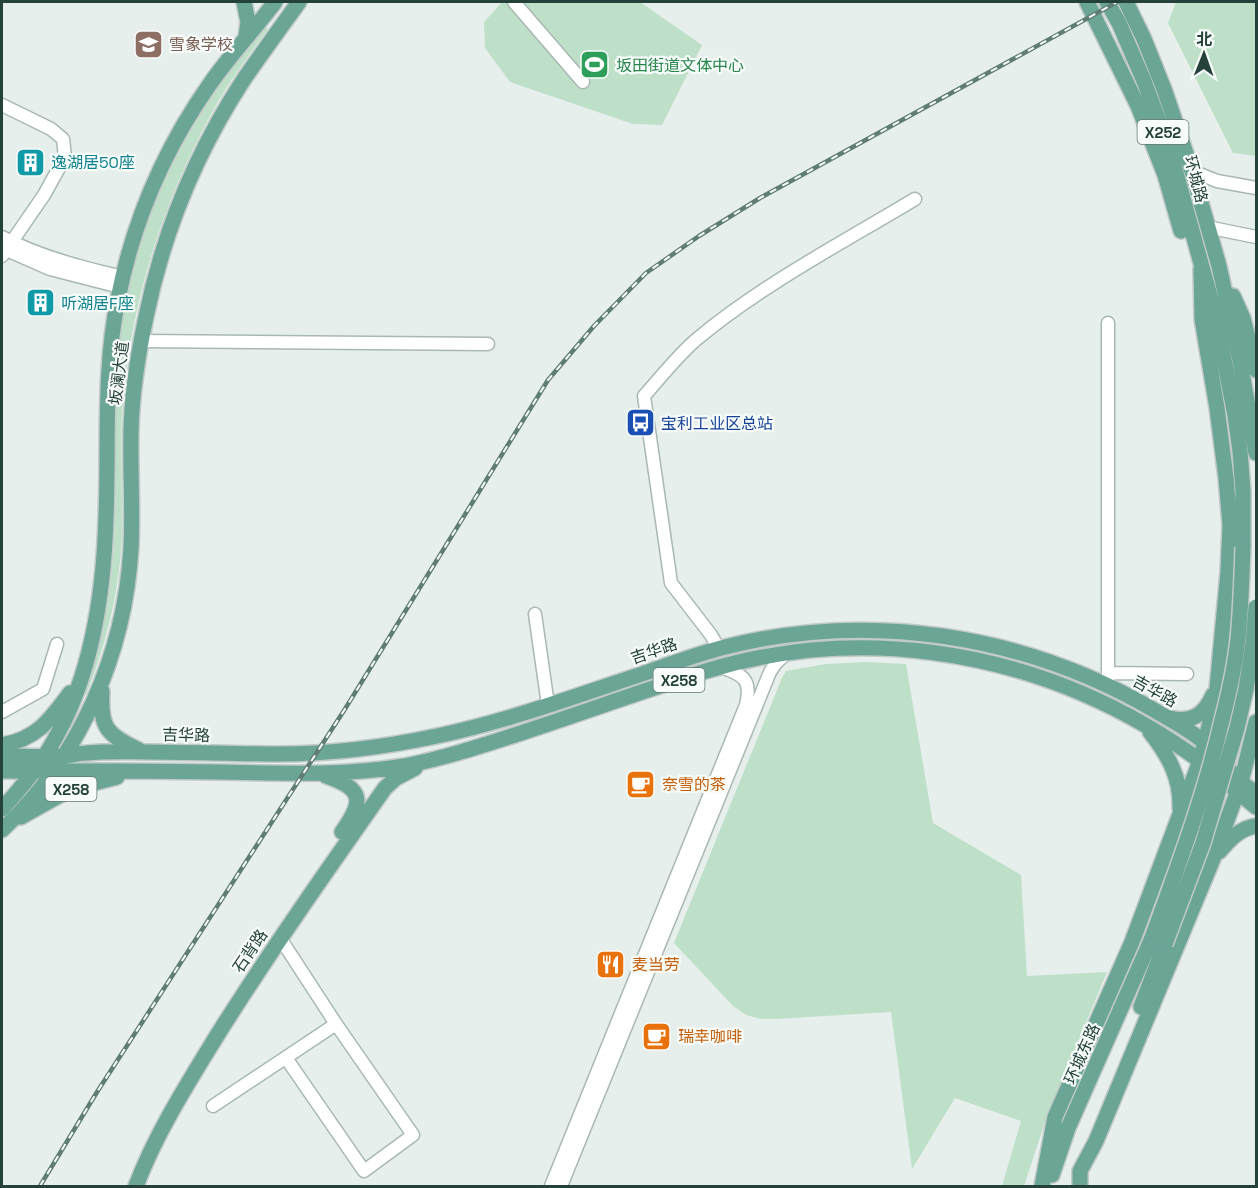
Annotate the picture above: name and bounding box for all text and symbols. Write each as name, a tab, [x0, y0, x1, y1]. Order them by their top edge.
north arrow	[1174, 24, 1234, 84]
school or university icon: 雪象学校	[132, 28, 164, 60]
text: 北	[1196, 29, 1212, 50]
place label: 雪象学校	[169, 34, 233, 55]
sports icon: 坂田街道文体中心	[579, 49, 611, 81]
place label: 坂田街道文体中心	[616, 55, 744, 76]
road number: X252	[1138, 120, 1188, 144]
building icon: 逸湖居50座	[14, 146, 46, 178]
place label: 逸湖居50座	[51, 152, 135, 173]
street label: 环城路	[1180, 153, 1212, 205]
building icon: 听湖居F座	[24, 287, 56, 319]
place label: 听湖居F座	[61, 293, 134, 314]
street label: 坂澜大道	[105, 340, 133, 406]
bus stop icon: 宝利工业区总站	[624, 407, 656, 439]
place label: 宝利工业区总站	[661, 413, 773, 434]
street label: 吉华路	[628, 633, 680, 669]
road number: X258	[654, 668, 704, 692]
street label: 吉华路	[1129, 670, 1181, 712]
street label: 吉华路	[162, 724, 210, 746]
cafe icon: 奈雪的茶	[625, 768, 657, 800]
place label: 奈雪的茶	[662, 774, 726, 795]
road number: X258	[46, 777, 97, 801]
street label: 石背路	[228, 925, 272, 977]
restaurant icon: 麦当劳	[595, 948, 627, 980]
place label: 麦当劳	[632, 954, 680, 975]
cafe icon: 瑞幸咖啡	[641, 1020, 673, 1052]
street label: 环城东路	[1059, 1020, 1105, 1088]
place label: 瑞幸咖啡	[678, 1026, 742, 1047]

